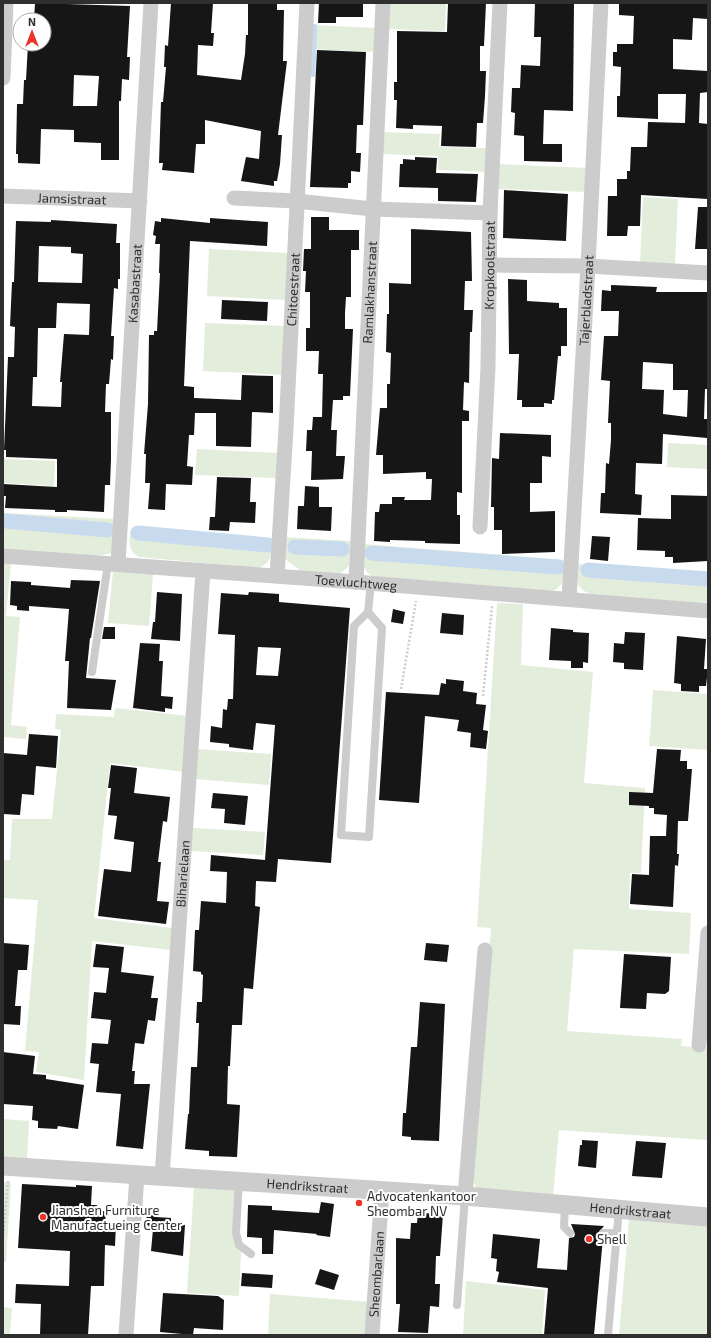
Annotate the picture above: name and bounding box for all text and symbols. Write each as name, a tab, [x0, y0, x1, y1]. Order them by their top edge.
north arrow	[12, 12, 52, 52]
text: N	[28, 15, 36, 28]
street label: Jamsistraat	[37, 189, 107, 208]
street label: Kropkoolstraat	[481, 221, 498, 310]
street label: Ramlakhanstraat	[359, 241, 380, 344]
street label: Kasabastraat	[124, 243, 145, 323]
street label: Chitoestraat	[283, 252, 303, 327]
street label: Tajerbladstraat	[575, 255, 597, 346]
street label: Toevluchtweg	[314, 571, 398, 593]
street label: Biharielaan	[172, 840, 193, 908]
street label: Hendrikstraat	[266, 1175, 349, 1196]
place label: Advocatenkantoor Sheombar NV	[367, 1188, 476, 1219]
marker: Advocatenkantoor Sheombar NV	[354, 1198, 364, 1208]
street label: Hendrikstraat	[589, 1199, 672, 1222]
place label: Jianshen Furniture Manufactueing Center	[51, 1202, 182, 1233]
marker: Jianshen Furniture Manufactueing Center	[38, 1212, 48, 1222]
street label: Sheombarlaan	[365, 1231, 387, 1318]
place label: Shell	[597, 1231, 627, 1247]
marker: Shell	[584, 1234, 594, 1244]

